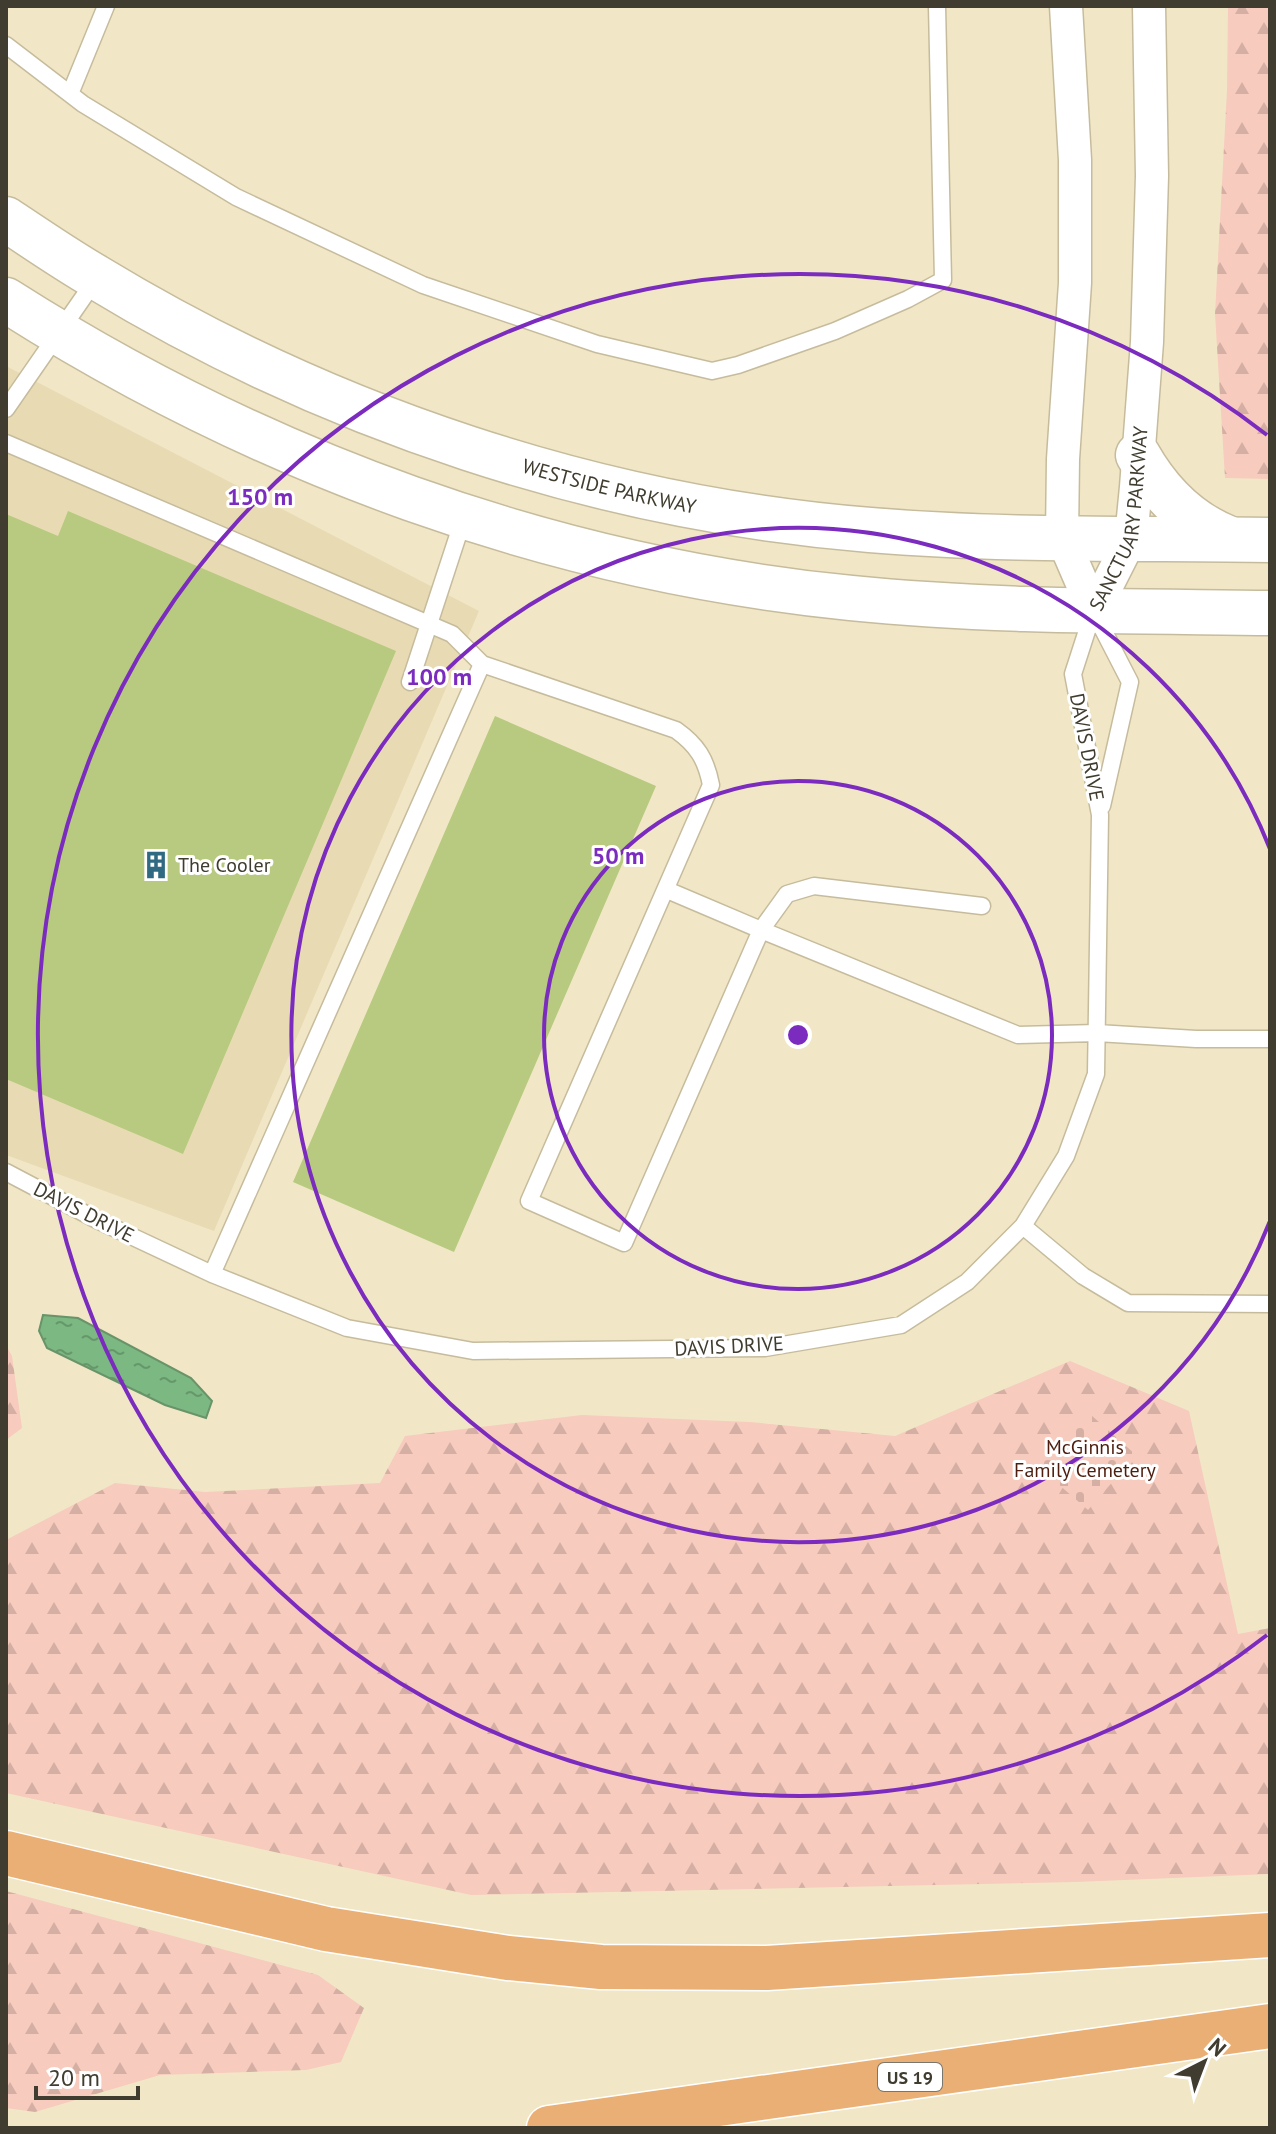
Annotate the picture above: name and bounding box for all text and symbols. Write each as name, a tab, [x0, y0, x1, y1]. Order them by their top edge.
street label: SANCTUARY PARKWAY	[1083, 424, 1154, 615]
street label: WESTSIDE PARKWAY	[519, 453, 699, 520]
text: 150 m	[227, 481, 293, 512]
text: 100 m	[406, 661, 472, 692]
street label: DAVIS DRIVE	[1064, 691, 1110, 803]
text: 50 m	[592, 840, 644, 871]
building icon: The Cooler	[141, 850, 171, 880]
place label: The Cooler	[178, 852, 271, 878]
centre of rings	[784, 1021, 812, 1049]
street label: DAVIS DRIVE	[29, 1176, 139, 1248]
street label: DAVIS DRIVE	[674, 1330, 784, 1362]
park label: McGinnis Family Cemetery	[1014, 1434, 1157, 1483]
north arrow	[1164, 2022, 1244, 2102]
text: N	[1203, 2032, 1232, 2062]
scale bar	[36, 2050, 138, 2100]
text: 20 m	[48, 2062, 100, 2093]
road number: US 19	[878, 2063, 942, 2091]

